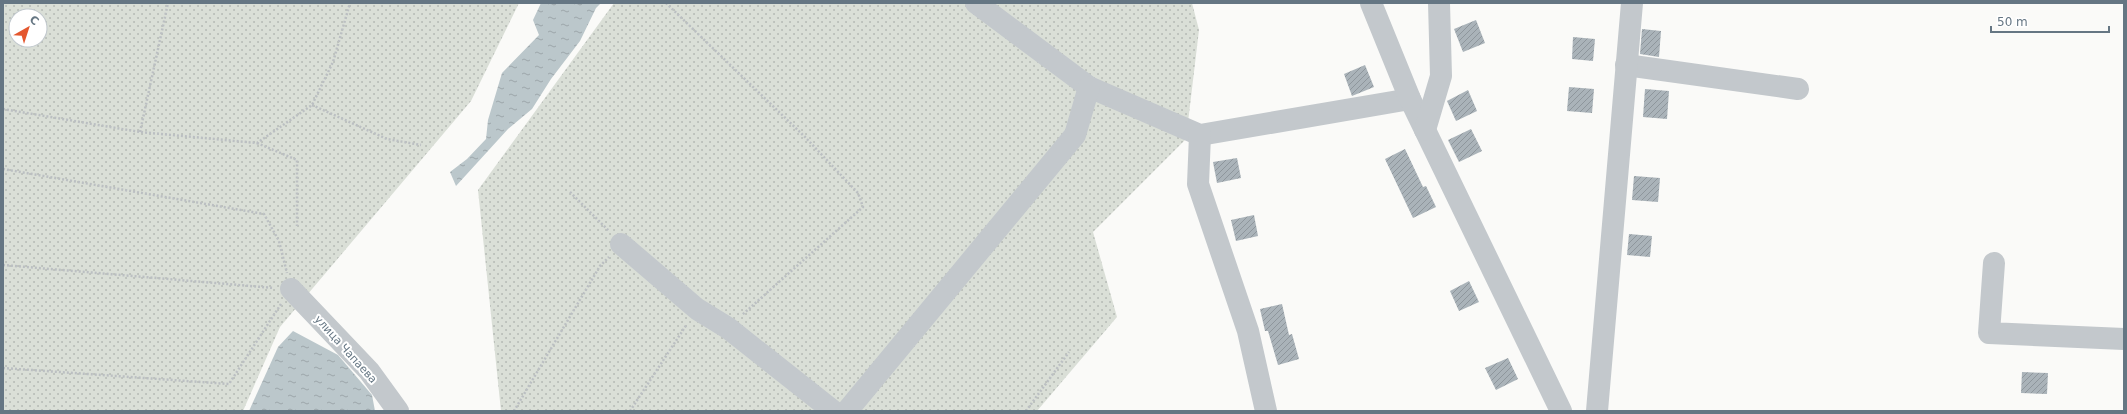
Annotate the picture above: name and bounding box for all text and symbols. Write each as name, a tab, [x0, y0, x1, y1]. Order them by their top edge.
north arrow	[8, 8, 48, 48]
scale bar	[1991, 8, 2109, 34]
text: С	[27, 13, 41, 28]
text: 50 m	[1997, 15, 2028, 29]
street label: улица Чапаева	[312, 313, 379, 386]

